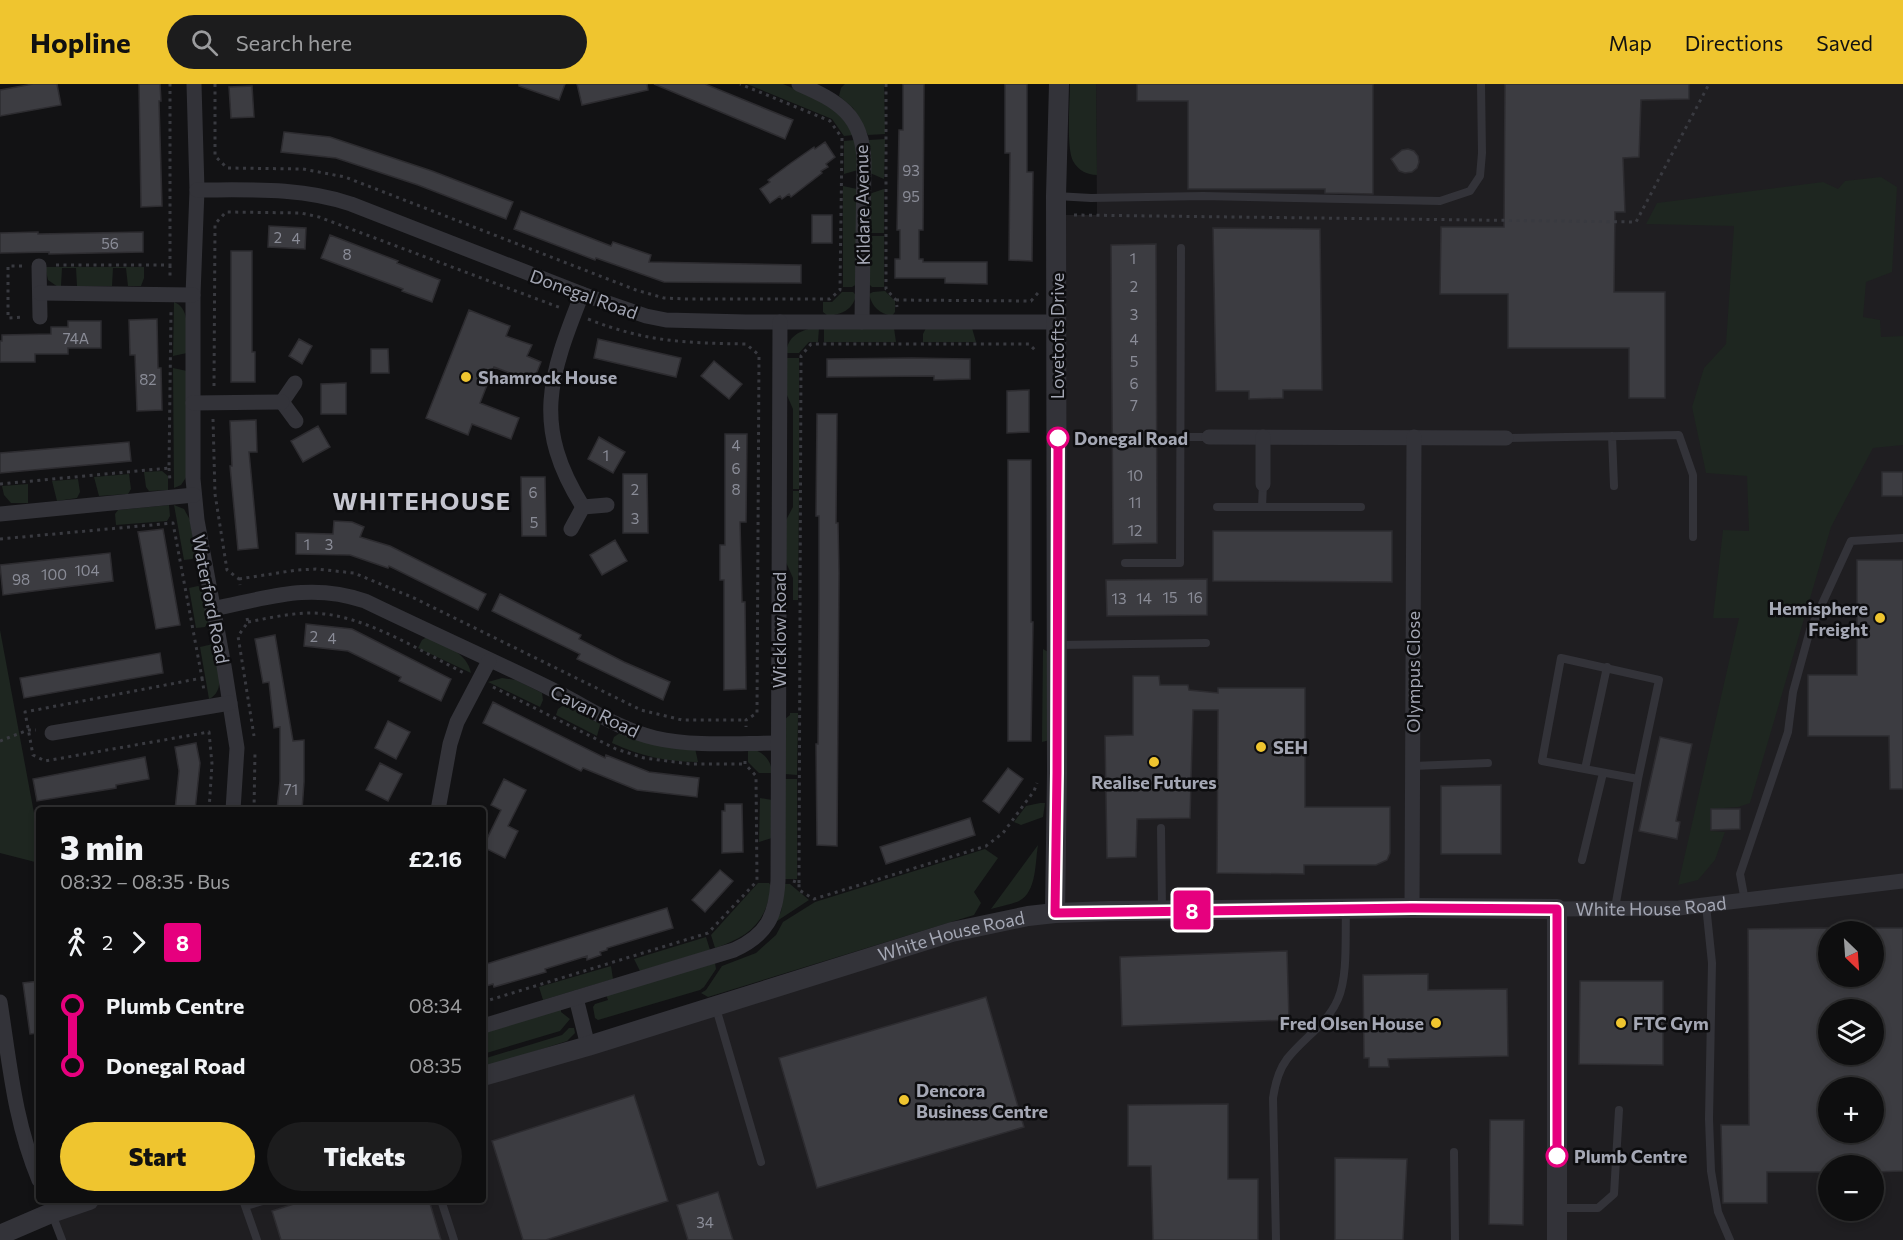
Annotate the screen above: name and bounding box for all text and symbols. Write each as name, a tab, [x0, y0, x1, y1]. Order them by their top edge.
search box	[167, 15, 587, 69]
text: Hopline	[30, 25, 131, 59]
icon: search	[188, 26, 221, 59]
text: Search here	[236, 29, 352, 56]
text: Map	[1609, 30, 1652, 55]
text: Directions	[1685, 30, 1783, 55]
text: Saved	[1816, 30, 1873, 55]
street label: Kildare Avenue	[850, 144, 874, 266]
house number: 93	[902, 161, 920, 179]
house number: 95	[902, 187, 920, 205]
house number: 2	[274, 228, 282, 246]
house number: 4	[292, 229, 301, 247]
house number: 56	[101, 234, 119, 252]
house number: 8	[342, 245, 352, 263]
house number: 1	[1130, 249, 1136, 267]
street label: Donegal Road	[527, 264, 641, 324]
street label: Lovetofts Drive	[1046, 273, 1068, 399]
house number: 2	[1130, 277, 1138, 295]
house number: 3	[1130, 305, 1138, 323]
house number: 74A	[63, 329, 89, 347]
house number: 4	[1130, 330, 1139, 348]
house number: 5	[1130, 352, 1138, 370]
place label: Shamrock House	[478, 366, 617, 388]
house number: 82	[139, 370, 157, 388]
marker: Shamrock House	[459, 370, 473, 384]
house number: 6	[1129, 374, 1139, 392]
house number: 7	[1130, 396, 1138, 414]
marker: Donegal Road	[1047, 427, 1069, 449]
place label: Donegal Road	[1074, 427, 1188, 449]
house number: 4	[732, 436, 741, 454]
house number: 1	[603, 446, 609, 464]
house number: 6	[731, 459, 741, 477]
house number: 10	[1127, 466, 1143, 484]
house number: 2	[631, 480, 639, 498]
house number: 8	[731, 480, 741, 498]
house number: 6	[528, 483, 538, 501]
district label: WHITEHOUSE	[332, 486, 512, 515]
house number: 11	[1129, 493, 1141, 511]
house number: 3	[631, 509, 639, 527]
house number: 5	[530, 513, 538, 531]
house number: 12	[1128, 521, 1142, 539]
street label: Waterford Road	[188, 533, 234, 665]
house number: 1	[304, 535, 310, 553]
house number: 3	[325, 535, 333, 553]
house number: 104	[74, 561, 100, 579]
house number: 100	[41, 565, 67, 583]
house number: 98	[12, 570, 30, 588]
street label: Wicklow Road	[768, 572, 790, 688]
house number: 15	[1162, 588, 1178, 606]
house number: 16	[1187, 588, 1203, 606]
house number: 13	[1112, 589, 1126, 607]
house number: 14	[1136, 589, 1152, 607]
place label: Hemisphere Freight	[1769, 597, 1868, 640]
street label: Olympus Close	[1402, 611, 1424, 733]
marker: Hemisphere Freight	[1873, 611, 1887, 625]
house number: 2	[310, 627, 318, 645]
house number: 4	[328, 629, 337, 647]
street label: Cavan Road	[547, 680, 643, 742]
place label: SEH	[1273, 736, 1308, 758]
marker: SEH	[1254, 740, 1268, 754]
marker: Realise Futures	[1147, 755, 1161, 769]
place label: Realise Futures	[1091, 771, 1217, 793]
house number: 71	[284, 780, 298, 798]
text: 3 min	[60, 826, 143, 867]
text: £2.16	[408, 845, 462, 872]
text: 08:32 – 08:35 · Bus	[60, 869, 230, 893]
line badge: 8	[1172, 890, 1212, 930]
street label: White House Road	[1575, 891, 1728, 920]
text: 8	[1186, 898, 1199, 923]
street label: White House Road	[875, 906, 1027, 966]
north arrow	[1818, 921, 1884, 987]
map controls	[1818, 921, 1884, 1221]
icon: walk	[60, 926, 93, 959]
icon: forward	[122, 926, 155, 959]
text: 2	[102, 930, 113, 954]
text: 8	[176, 930, 189, 955]
text: Plumb Centre	[106, 992, 244, 1019]
text: 08:34	[409, 993, 462, 1017]
button: layers	[1818, 999, 1884, 1065]
place label: Fred Olsen House	[1279, 1012, 1424, 1034]
place label: FTC Gym	[1633, 1012, 1709, 1034]
marker: Fred Olsen House	[1429, 1016, 1443, 1030]
marker: FTC Gym	[1614, 1016, 1628, 1030]
text: Donegal Road	[106, 1052, 245, 1079]
text: 08:35	[409, 1053, 462, 1077]
button: +	[1818, 1077, 1884, 1143]
place label: Dencora Business Centre	[916, 1079, 1048, 1122]
marker: Dencora Business Centre	[897, 1093, 911, 1107]
button: Start	[60, 1122, 255, 1191]
button: Tickets	[267, 1122, 462, 1191]
marker: Plumb Centre	[1546, 1145, 1568, 1167]
place label: Plumb Centre	[1574, 1145, 1687, 1167]
button: −	[1818, 1155, 1884, 1221]
house number: 34	[696, 1213, 714, 1231]

